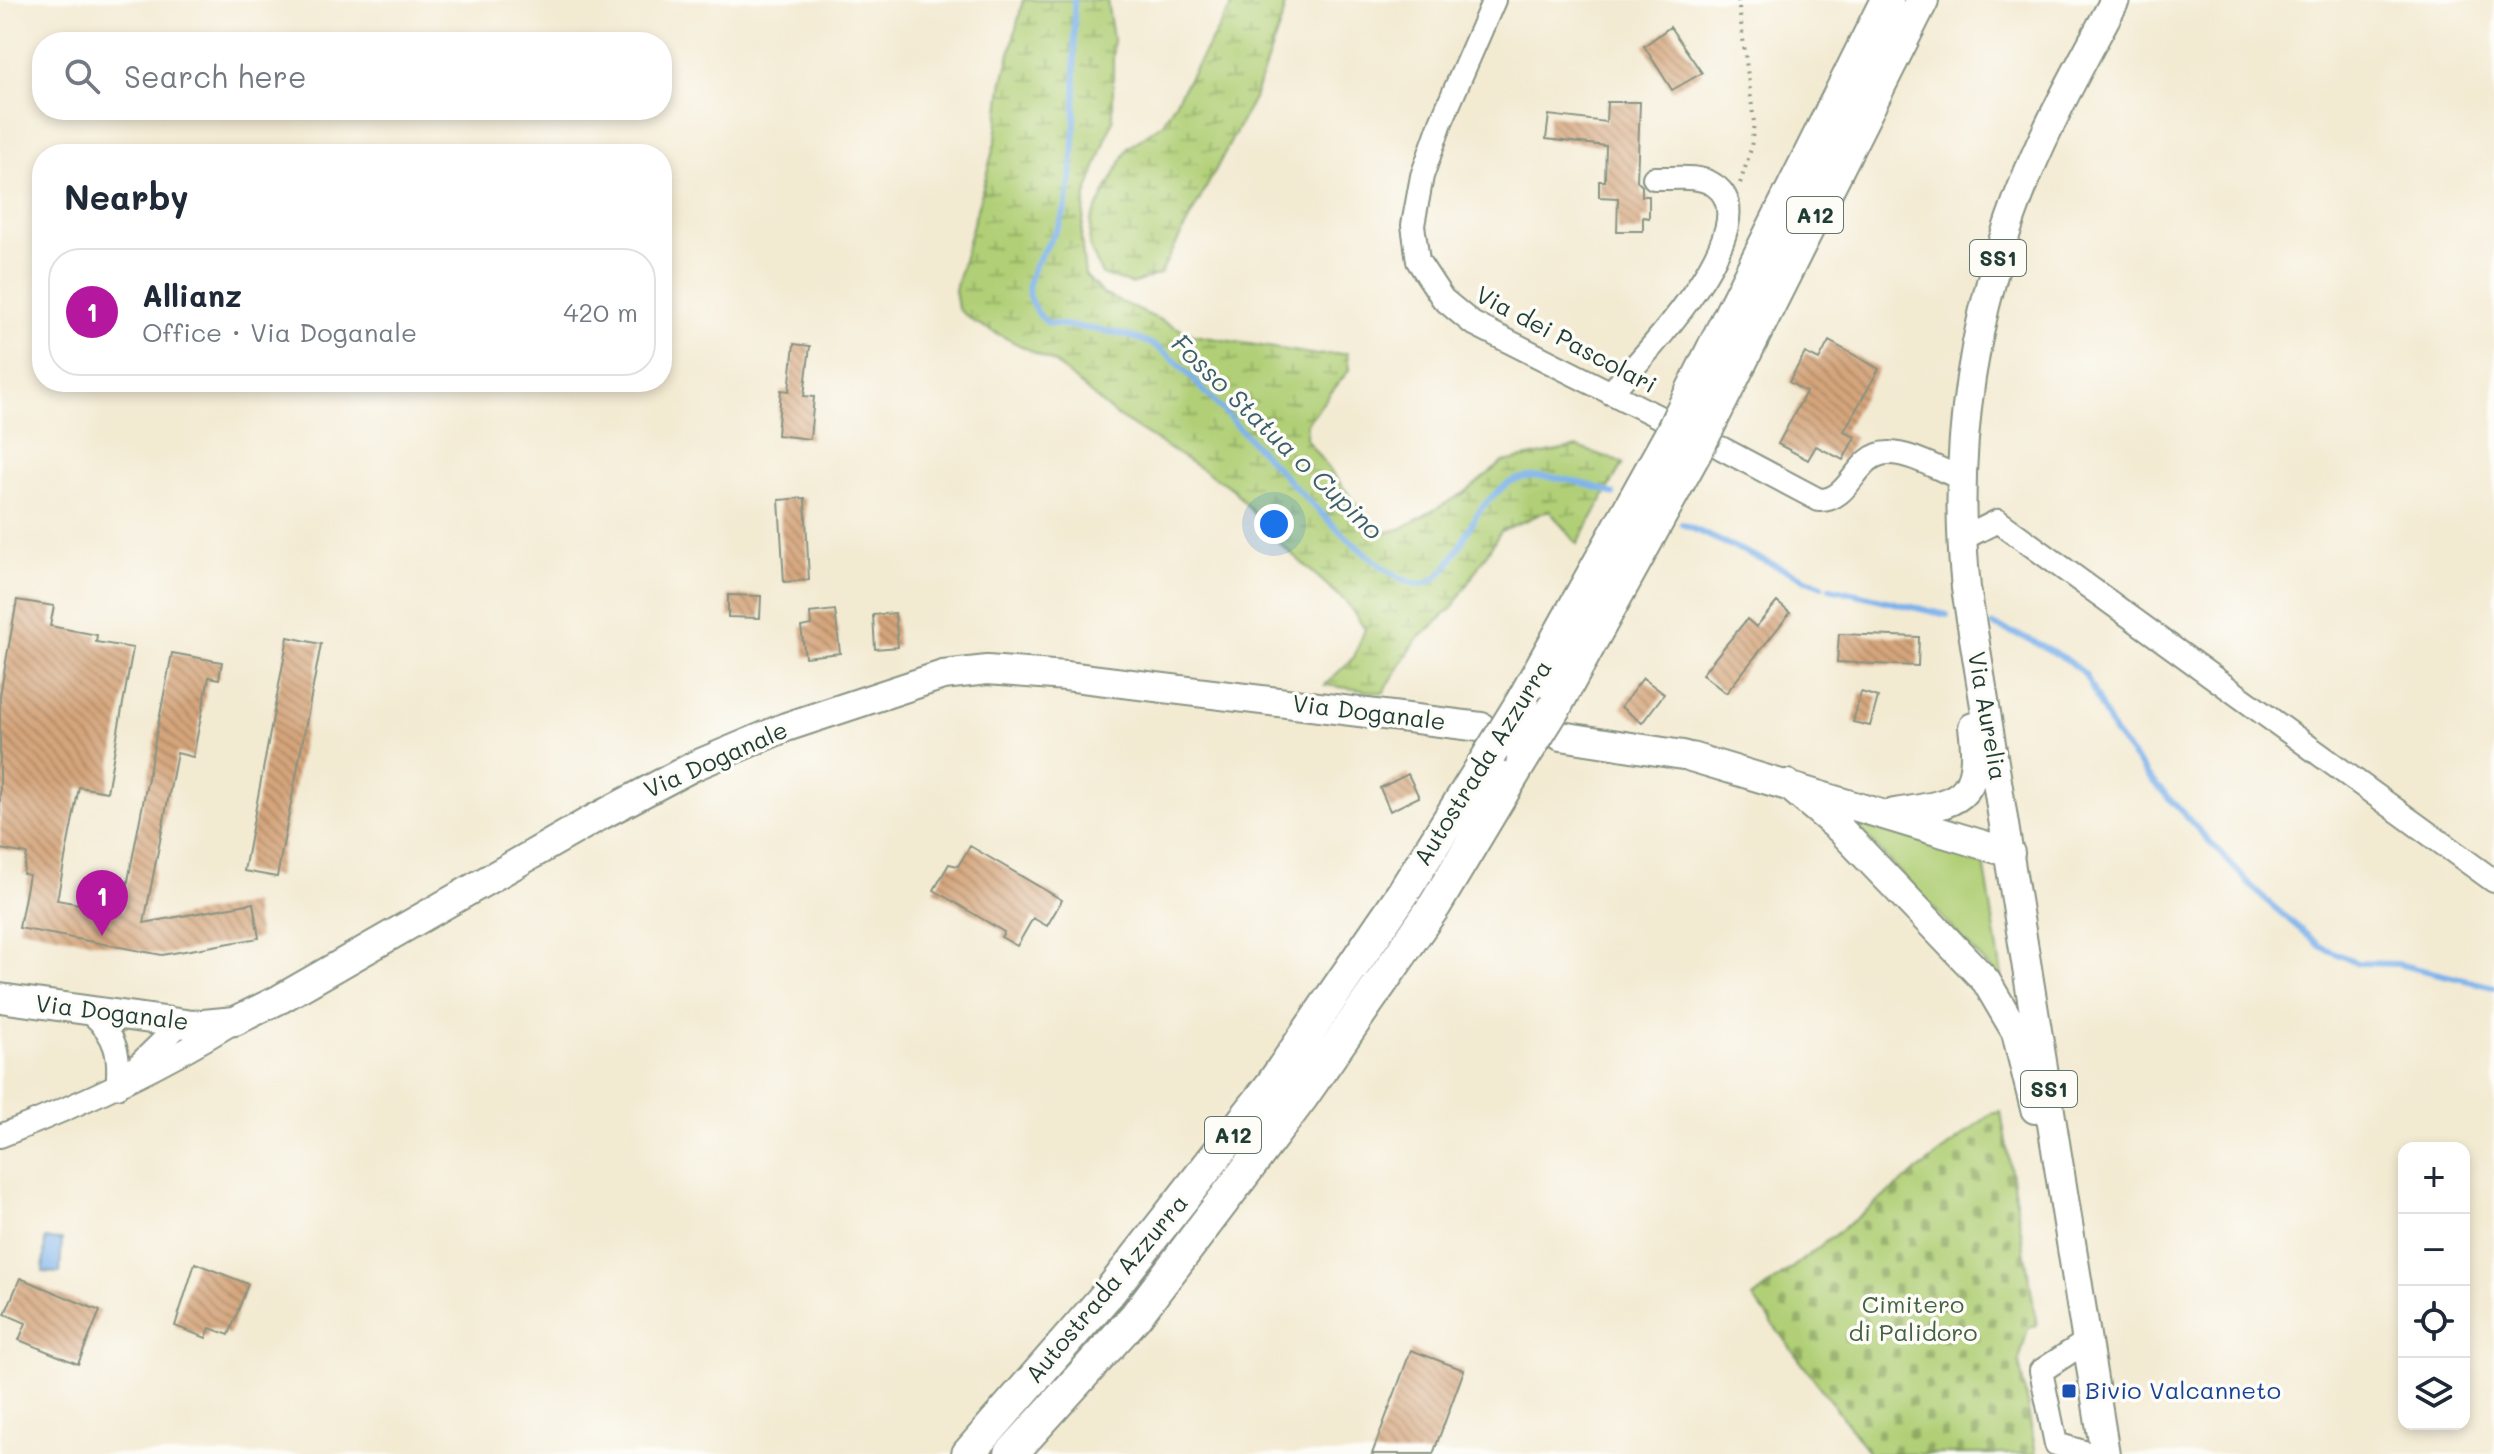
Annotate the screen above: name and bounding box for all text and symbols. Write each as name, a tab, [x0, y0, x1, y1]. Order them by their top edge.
search box	[32, 32, 672, 120]
icon: search	[60, 54, 104, 98]
text: Search here	[124, 56, 307, 96]
text: Nearby	[64, 174, 189, 219]
road number: A12	[1787, 197, 1843, 233]
road number: SS1	[1970, 240, 2026, 276]
text: Allianz	[142, 275, 242, 315]
street label: Via dei Pascolari	[1471, 278, 1662, 399]
text: 1	[86, 295, 98, 329]
text: 420 m	[563, 295, 638, 329]
text: Office · Via Doganale	[142, 315, 417, 349]
water label: Fosso Statua o Cupino	[1165, 326, 1391, 546]
your location	[1254, 504, 1294, 544]
street label: Via Aurelia	[1962, 649, 2015, 783]
street label: Autostrada Azzurra	[1406, 653, 1558, 871]
street label: Via Doganale	[1291, 687, 1448, 736]
street label: Via Doganale	[639, 713, 792, 804]
pin: 1	[76, 870, 128, 936]
street label: Via Doganale	[34, 987, 191, 1036]
road number: SS1	[2021, 1071, 2077, 1107]
road number: A12	[1205, 1117, 1261, 1153]
map controls	[2398, 1142, 2470, 1430]
button: +	[2398, 1142, 2470, 1214]
street label: Autostrada Azzurra	[1018, 1187, 1194, 1389]
button: −	[2398, 1214, 2470, 1286]
button: locate	[2398, 1286, 2470, 1358]
park label: Cimitero di Palidoro	[1849, 1288, 1977, 1347]
button: layers	[2398, 1358, 2470, 1430]
place label: Bivio Valcanneto	[2085, 1374, 2281, 1405]
marker: Bivio Valcanneto	[2060, 1382, 2078, 1400]

